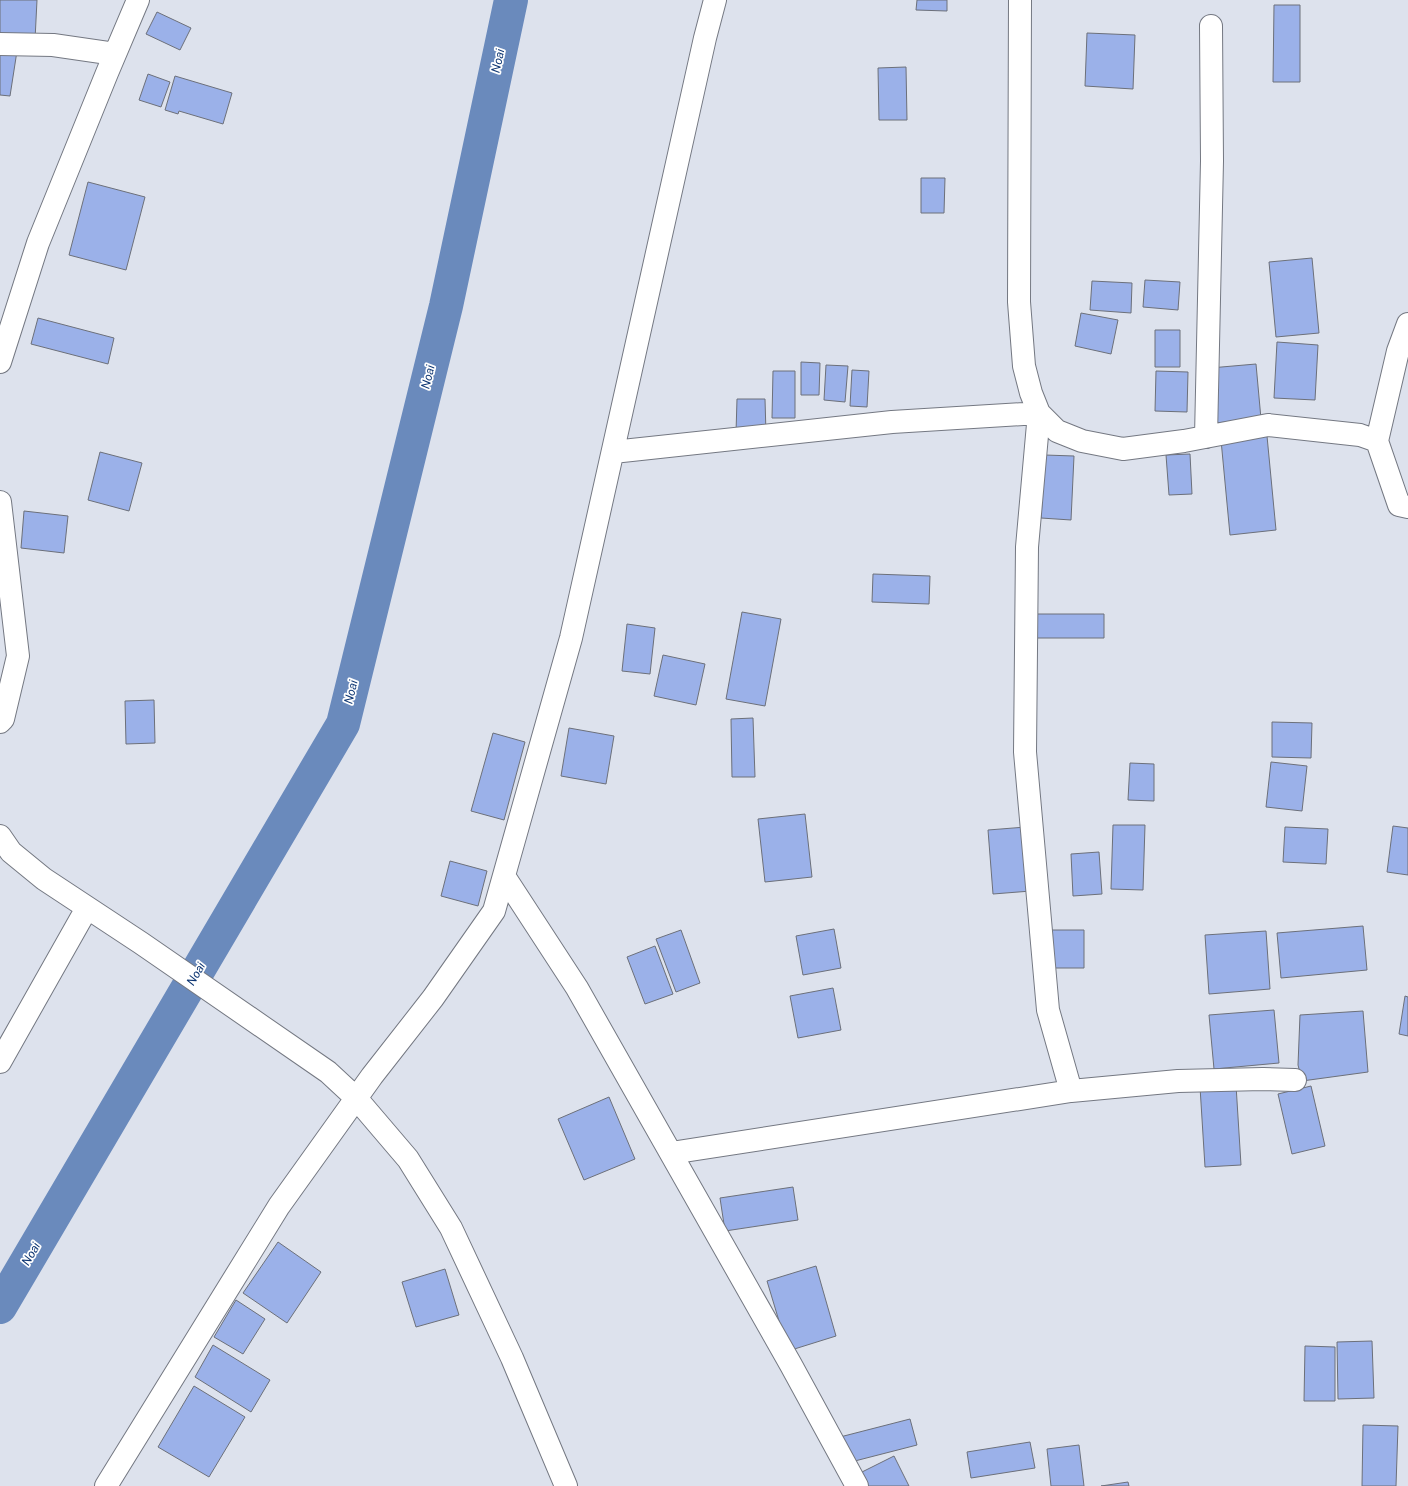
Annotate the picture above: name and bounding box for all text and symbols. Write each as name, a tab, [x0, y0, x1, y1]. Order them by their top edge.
water label: Noai	[489, 48, 507, 74]
water label: Noai	[418, 363, 438, 391]
water label: Noai	[341, 678, 361, 706]
water label: Noai	[184, 960, 208, 988]
water label: Noai	[19, 1240, 43, 1268]

